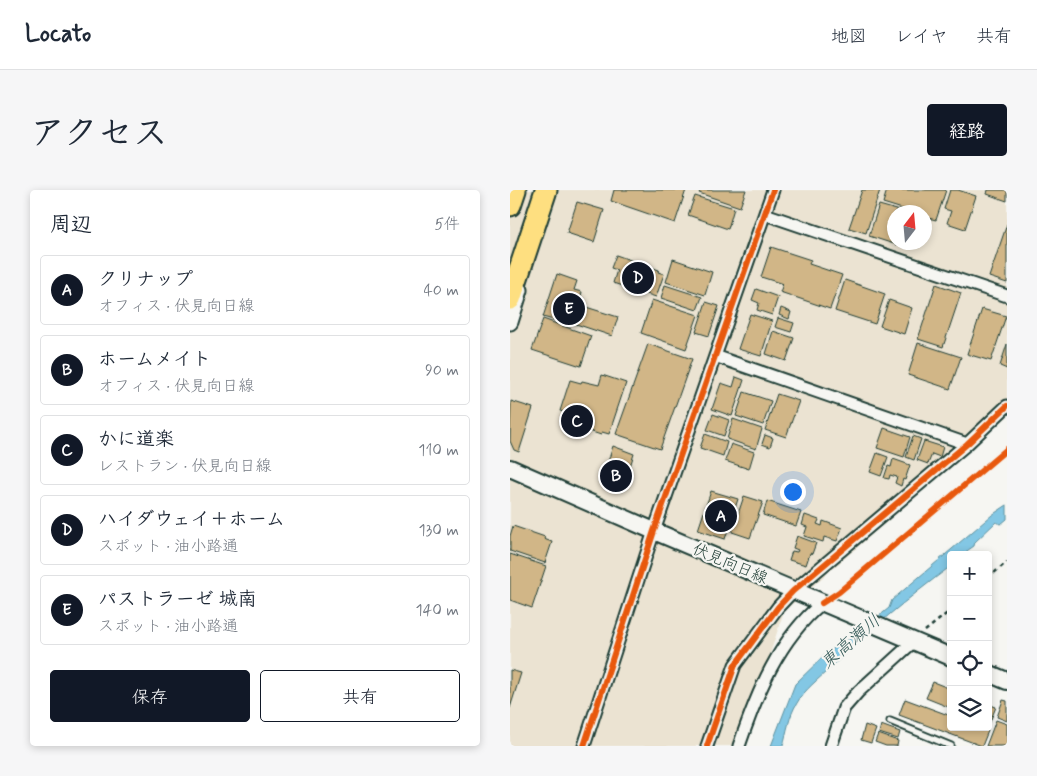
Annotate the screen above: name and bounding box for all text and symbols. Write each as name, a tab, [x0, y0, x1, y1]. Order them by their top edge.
text: Locato	[25, 19, 91, 50]
text: 地図	[831, 25, 867, 49]
text: レイヤ	[895, 25, 948, 49]
text: 共有	[976, 25, 1012, 49]
button: 経路	[927, 104, 1007, 156]
text: アクセス	[30, 111, 168, 157]
north arrow	[887, 205, 932, 250]
text: 周辺	[50, 211, 92, 239]
text: 5件	[434, 214, 460, 235]
pin: D	[622, 259, 654, 297]
text: クリナップ	[98, 267, 193, 292]
text: A	[62, 280, 72, 301]
text: 40 m	[423, 280, 459, 301]
pin: E	[553, 290, 585, 328]
text: オフィス · 伏見向日線	[98, 296, 254, 317]
text: ホームメイト	[98, 347, 211, 372]
text: B	[62, 360, 72, 381]
text: 90 m	[425, 360, 459, 381]
text: オフィス · 伏見向日線	[98, 376, 254, 397]
pin: C	[561, 402, 593, 440]
text: かに道楽	[98, 427, 174, 452]
text: C	[61, 440, 73, 461]
text: 110 m	[418, 440, 459, 461]
text: レストラン · 伏見向日線	[98, 456, 272, 477]
pin: B	[600, 457, 632, 495]
your location	[780, 479, 806, 505]
pin: A	[705, 497, 737, 535]
text: ハイダウェイ＋ホーム	[98, 507, 285, 532]
text: D	[61, 520, 73, 541]
text: 130 m	[418, 520, 459, 541]
text: スポット · 油小路通	[98, 536, 238, 557]
street label: 伏見向日線	[689, 539, 771, 589]
map controls	[947, 551, 992, 731]
button: +	[947, 551, 992, 596]
text: パストラーゼ 城南	[98, 587, 257, 612]
button: −	[947, 596, 992, 641]
text: E	[62, 600, 72, 621]
text: 140 m	[415, 600, 459, 621]
water label: 東高瀬川	[816, 609, 886, 675]
text: スポット · 油小路通	[98, 616, 238, 637]
button: locate	[947, 641, 992, 686]
button: 保存	[50, 670, 250, 722]
button: 共有	[260, 670, 460, 722]
button: layers	[947, 686, 992, 731]

